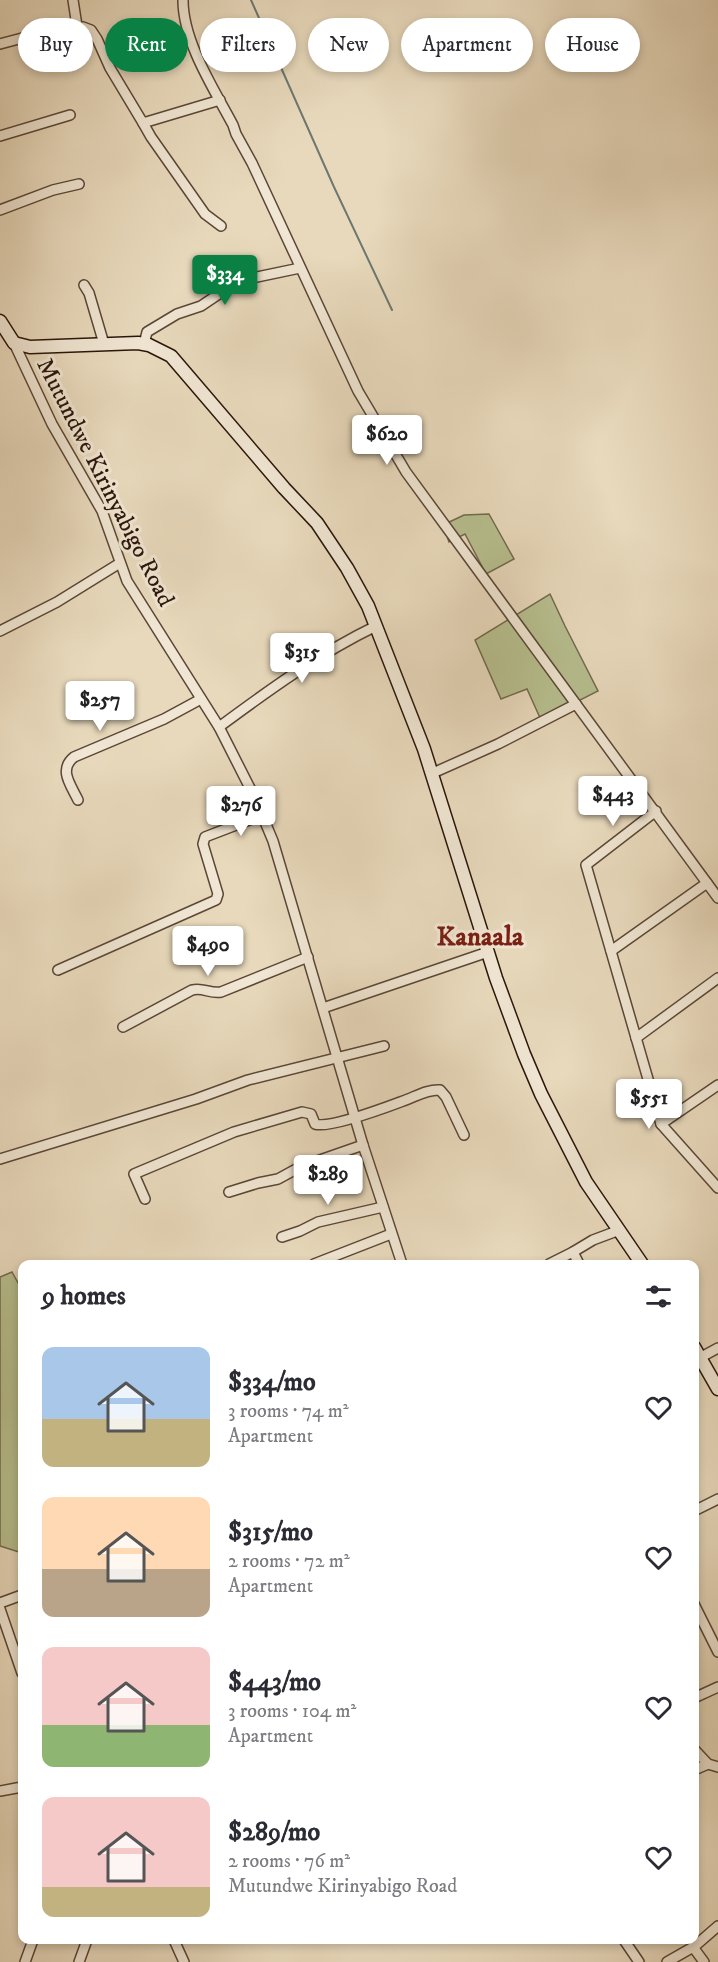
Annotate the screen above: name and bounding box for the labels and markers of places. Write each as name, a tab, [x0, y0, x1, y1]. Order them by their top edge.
pin: $334	[189, 255, 261, 306]
pin: $620	[351, 415, 423, 466]
pin: $315	[266, 633, 338, 684]
pin: $257	[64, 681, 136, 732]
pin: $443	[577, 776, 649, 827]
pin: $276	[205, 786, 277, 837]
pin: $490	[172, 926, 244, 977]
pin: $551	[613, 1079, 685, 1130]
pin: $289	[292, 1155, 364, 1206]

